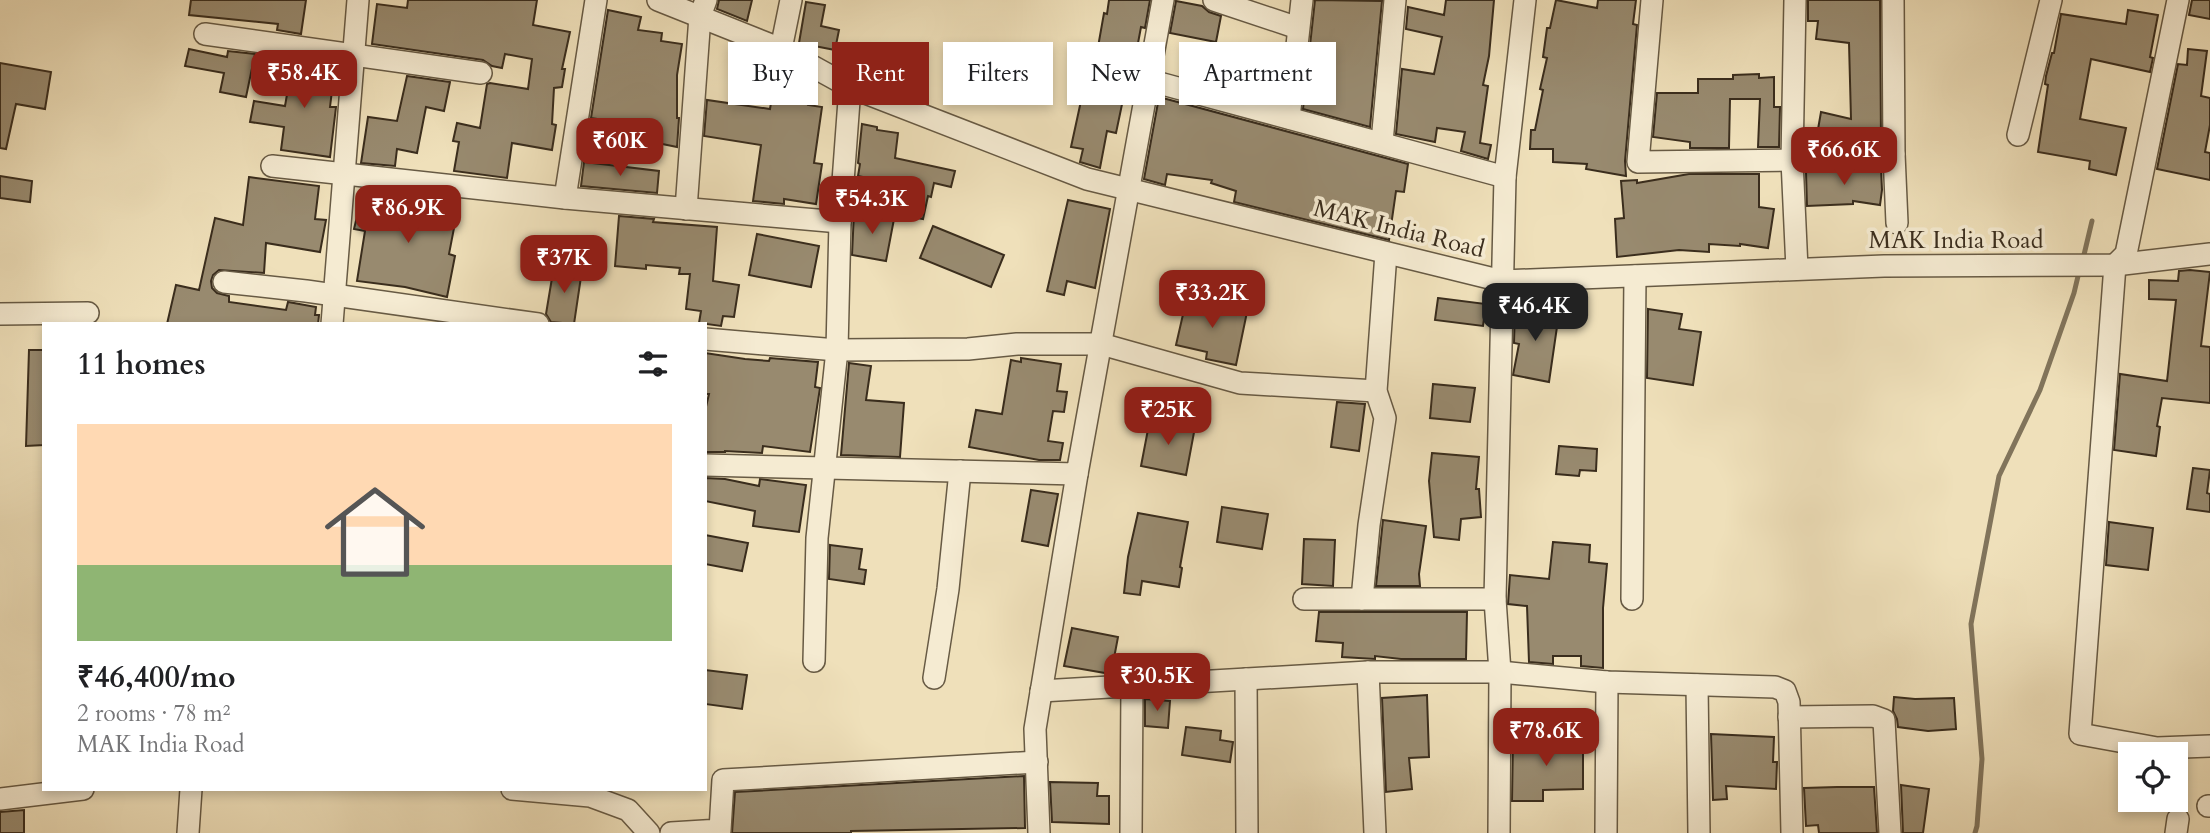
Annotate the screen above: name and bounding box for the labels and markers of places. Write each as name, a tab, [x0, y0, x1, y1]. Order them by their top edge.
pin: ₹58.4K	[247, 50, 361, 110]
pin: ₹60K	[579, 118, 661, 178]
pin: ₹66.6K	[1787, 128, 1901, 187]
pin: ₹54.3K	[815, 176, 929, 236]
pin: ₹86.9K	[351, 186, 465, 245]
pin: ₹37K	[523, 236, 605, 295]
pin: ₹33.2K	[1155, 270, 1269, 330]
pin: ₹46.4K	[1478, 284, 1592, 343]
pin: ₹25K	[1127, 388, 1209, 447]
pin: ₹30.5K	[1100, 654, 1214, 713]
pin: ₹78.6K	[1489, 708, 1603, 768]

